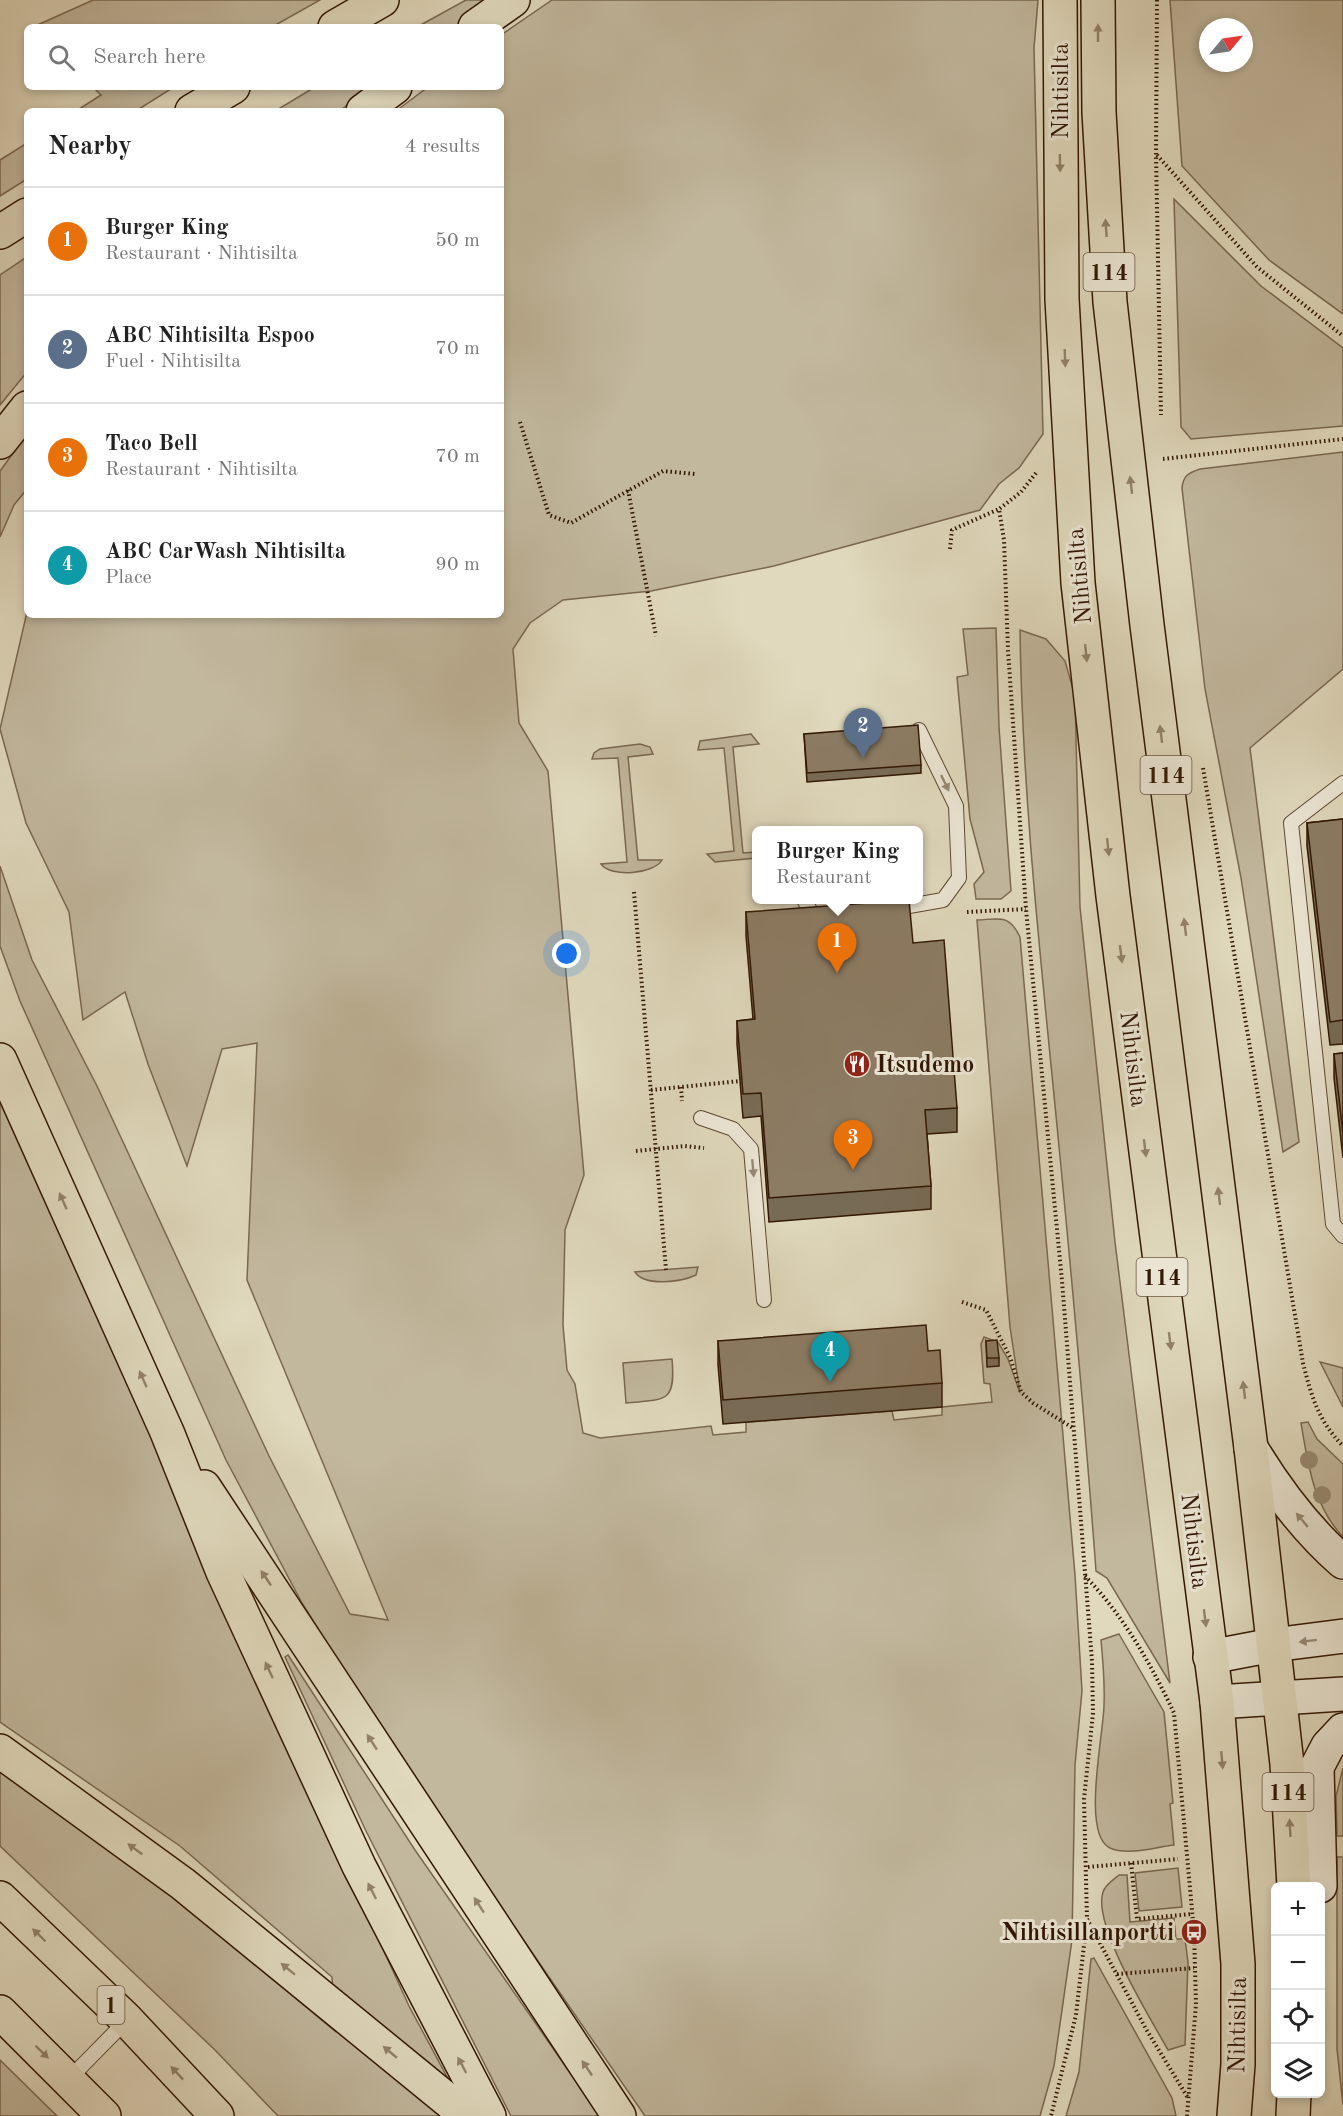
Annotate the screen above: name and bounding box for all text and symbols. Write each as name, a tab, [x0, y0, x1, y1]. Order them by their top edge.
north arrow	[1199, 18, 1253, 72]
search box	[24, 24, 504, 90]
one-way arrow	[1093, 24, 1103, 43]
icon: search	[45, 41, 78, 74]
street label: Nihtisilta	[1050, 43, 1074, 139]
text: Search here	[93, 46, 206, 68]
text: Nearby	[48, 134, 132, 160]
text: 4 results	[405, 137, 480, 157]
one-way arrow	[1055, 154, 1065, 173]
text: Burger King	[105, 217, 228, 239]
one-way arrow	[1101, 218, 1110, 237]
text: 1	[62, 231, 73, 251]
text: 50 m	[435, 231, 480, 251]
text: Restaurant · Nihtisilta	[105, 244, 298, 264]
road number: 114	[1084, 253, 1134, 291]
text: ABC Nihtisilta Espoo	[105, 325, 315, 347]
text: 2	[62, 339, 73, 359]
text: 70 m	[435, 339, 480, 359]
one-way arrow	[1060, 349, 1069, 368]
text: Fuel · Nihtisilta	[105, 352, 241, 372]
text: Taco Bell	[105, 433, 198, 455]
text: 3	[62, 447, 73, 467]
text: 70 m	[435, 447, 480, 467]
text: Restaurant · Nihtisilta	[105, 460, 298, 480]
one-way arrow	[1127, 475, 1136, 494]
street label: Nihtisilta	[1065, 527, 1097, 625]
text: ABC CarWash Nihtisilta	[105, 541, 346, 563]
text: 4	[62, 555, 73, 575]
text: 90 m	[435, 555, 480, 575]
text: Place	[105, 568, 152, 588]
one-way arrow	[1081, 643, 1091, 662]
pin: 2	[844, 708, 882, 758]
one-way arrow	[1156, 724, 1165, 743]
road number: 114	[1140, 756, 1192, 794]
one-way arrow	[939, 774, 949, 792]
popup	[752, 826, 923, 904]
one-way arrow	[1103, 837, 1113, 856]
text: Burger King	[776, 841, 899, 863]
text: Restaurant	[776, 868, 871, 888]
one-way arrow	[1180, 918, 1190, 937]
pin: 1	[818, 924, 856, 973]
your location	[552, 939, 581, 968]
one-way arrow	[1116, 945, 1125, 964]
street label: Nihtisilta	[1114, 1010, 1150, 1109]
restaurant icon: Itsudemo	[842, 1049, 872, 1079]
place label: Itsudemo	[876, 1054, 974, 1078]
pin: 3	[834, 1120, 872, 1170]
one-way arrow	[1141, 1138, 1150, 1157]
one-way arrow	[748, 1158, 758, 1177]
one-way arrow	[1215, 1187, 1224, 1206]
one-way arrow	[58, 1191, 68, 1209]
road number: 114	[1136, 1258, 1188, 1296]
pin: 4	[810, 1332, 850, 1382]
one-way arrow	[1165, 1332, 1174, 1351]
one-way arrow	[138, 1369, 148, 1387]
one-way arrow	[1239, 1380, 1249, 1399]
street label: Nihtisilta	[1175, 1492, 1211, 1591]
one-way arrow	[1296, 1513, 1308, 1528]
one-way arrow	[260, 1571, 272, 1587]
one-way arrow	[1200, 1609, 1210, 1628]
one-way arrow	[1298, 1636, 1317, 1645]
one-way arrow	[264, 1662, 273, 1679]
one-way arrow	[367, 1733, 378, 1750]
one-way arrow	[1217, 1751, 1226, 1770]
road number: 114	[1262, 1773, 1314, 1811]
one-way arrow	[1286, 1819, 1295, 1838]
one-way arrow	[127, 1844, 143, 1855]
map controls	[1271, 1882, 1325, 2098]
button: +	[1271, 1882, 1325, 1936]
one-way arrow	[367, 1883, 377, 1900]
one-way arrow	[474, 1897, 485, 1913]
bus stop icon: Nihtisillanportti	[1179, 1917, 1209, 1947]
place label: Nihtisillanportti	[1001, 1922, 1174, 1946]
one-way arrow	[32, 1929, 46, 1943]
button: −	[1271, 1936, 1325, 1990]
one-way arrow	[281, 1963, 296, 1976]
street label: Nihtisilta	[1226, 1976, 1252, 2074]
road number: 1	[98, 1986, 124, 2024]
button: locate	[1271, 1990, 1325, 2044]
button: layers	[1271, 2044, 1325, 2098]
one-way arrow	[35, 2045, 49, 2059]
one-way arrow	[382, 2046, 397, 2059]
one-way arrow	[457, 2056, 467, 2073]
one-way arrow	[581, 2060, 593, 2076]
one-way arrow	[170, 2066, 184, 2081]

